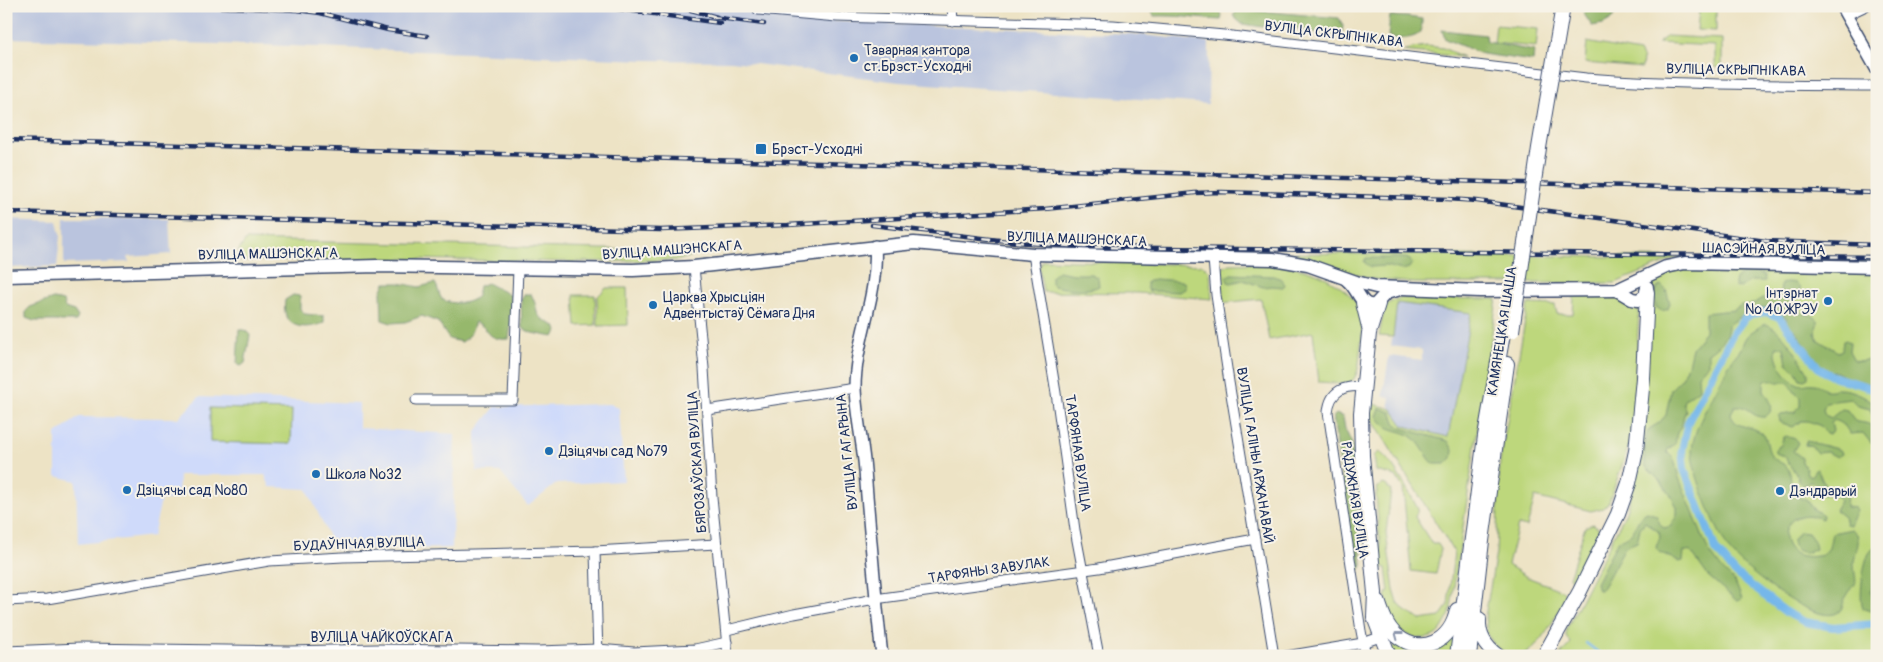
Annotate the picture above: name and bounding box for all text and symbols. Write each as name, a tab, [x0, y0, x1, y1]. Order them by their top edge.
street label: ВУЛІЦА СКРЫПНІКАВА	[1264, 17, 1404, 51]
place label: Таварная кантора ст.Брэст-Усходні	[864, 42, 972, 75]
marker: Таварная кантора ст.Брэст-Усходні	[848, 52, 860, 64]
street label: ВУЛІЦА СКРЫПНІКАВА	[1666, 60, 1806, 80]
place label: Брэст-Усходні	[772, 141, 863, 158]
marker: Брэст-Усходні	[754, 142, 768, 156]
street label: ВУЛІЦА МАШЭНСКАГА	[1007, 228, 1147, 250]
street label: ВУЛІЦА МАШЭНСКАГА	[601, 237, 743, 263]
street label: ШАСЭЙНАЯ ВУЛІЦА	[1702, 239, 1826, 259]
street label: ВУЛІЦА МАШЭНСКАГА	[198, 244, 338, 264]
street label: КАМЯНЕЦКАЯ ШАША	[1483, 265, 1521, 397]
place label: Інтэрнат № 40 ЖРЭУ	[1745, 285, 1819, 318]
place label: Царква Хрысціян Адвентыстаў Сёмага Дня	[663, 289, 815, 322]
marker: Інтэрнат № 40 ЖРЭУ	[1822, 295, 1834, 307]
marker: Царква Хрысціян Адвентыстаў Сёмага Дня	[647, 299, 659, 311]
street label: ВУЛІЦА ГАЛІНЫ АРЖАНАВАЙ	[1233, 366, 1277, 544]
street label: БЯРОЗАЎСКАЯ ВУЛІЦА	[684, 390, 710, 534]
street label: ВУЛІЦА ГАГАРЫНА	[832, 393, 862, 511]
street label: ТАРФЯНАЯ ВУЛІЦА	[1061, 393, 1095, 513]
street label: РАДУЖНАЯ ВУЛІЦА	[1337, 440, 1373, 560]
place label: Дзіцячы сад №79	[558, 443, 668, 460]
marker: Дзіцячы сад №79	[543, 445, 555, 457]
place label: Школа №32	[326, 466, 402, 483]
marker: Школа №32	[310, 468, 322, 480]
place label: Дзіцячы сад №80	[136, 482, 248, 499]
place label: Дэндрарый	[1789, 483, 1857, 500]
marker: Дзіцячы сад №80	[121, 484, 133, 496]
marker: Дэндрарый	[1774, 485, 1786, 497]
street label: БУДАЎНІЧАЯ ВУЛІЦА	[293, 533, 425, 555]
street label: ТАРФЯНЫ ЗАВУЛАК	[927, 553, 1051, 587]
street label: ВУЛІЦА ЧАЙКОЎСКАГА	[311, 629, 453, 646]
one-way arrow	[1395, 632, 1404, 640]

